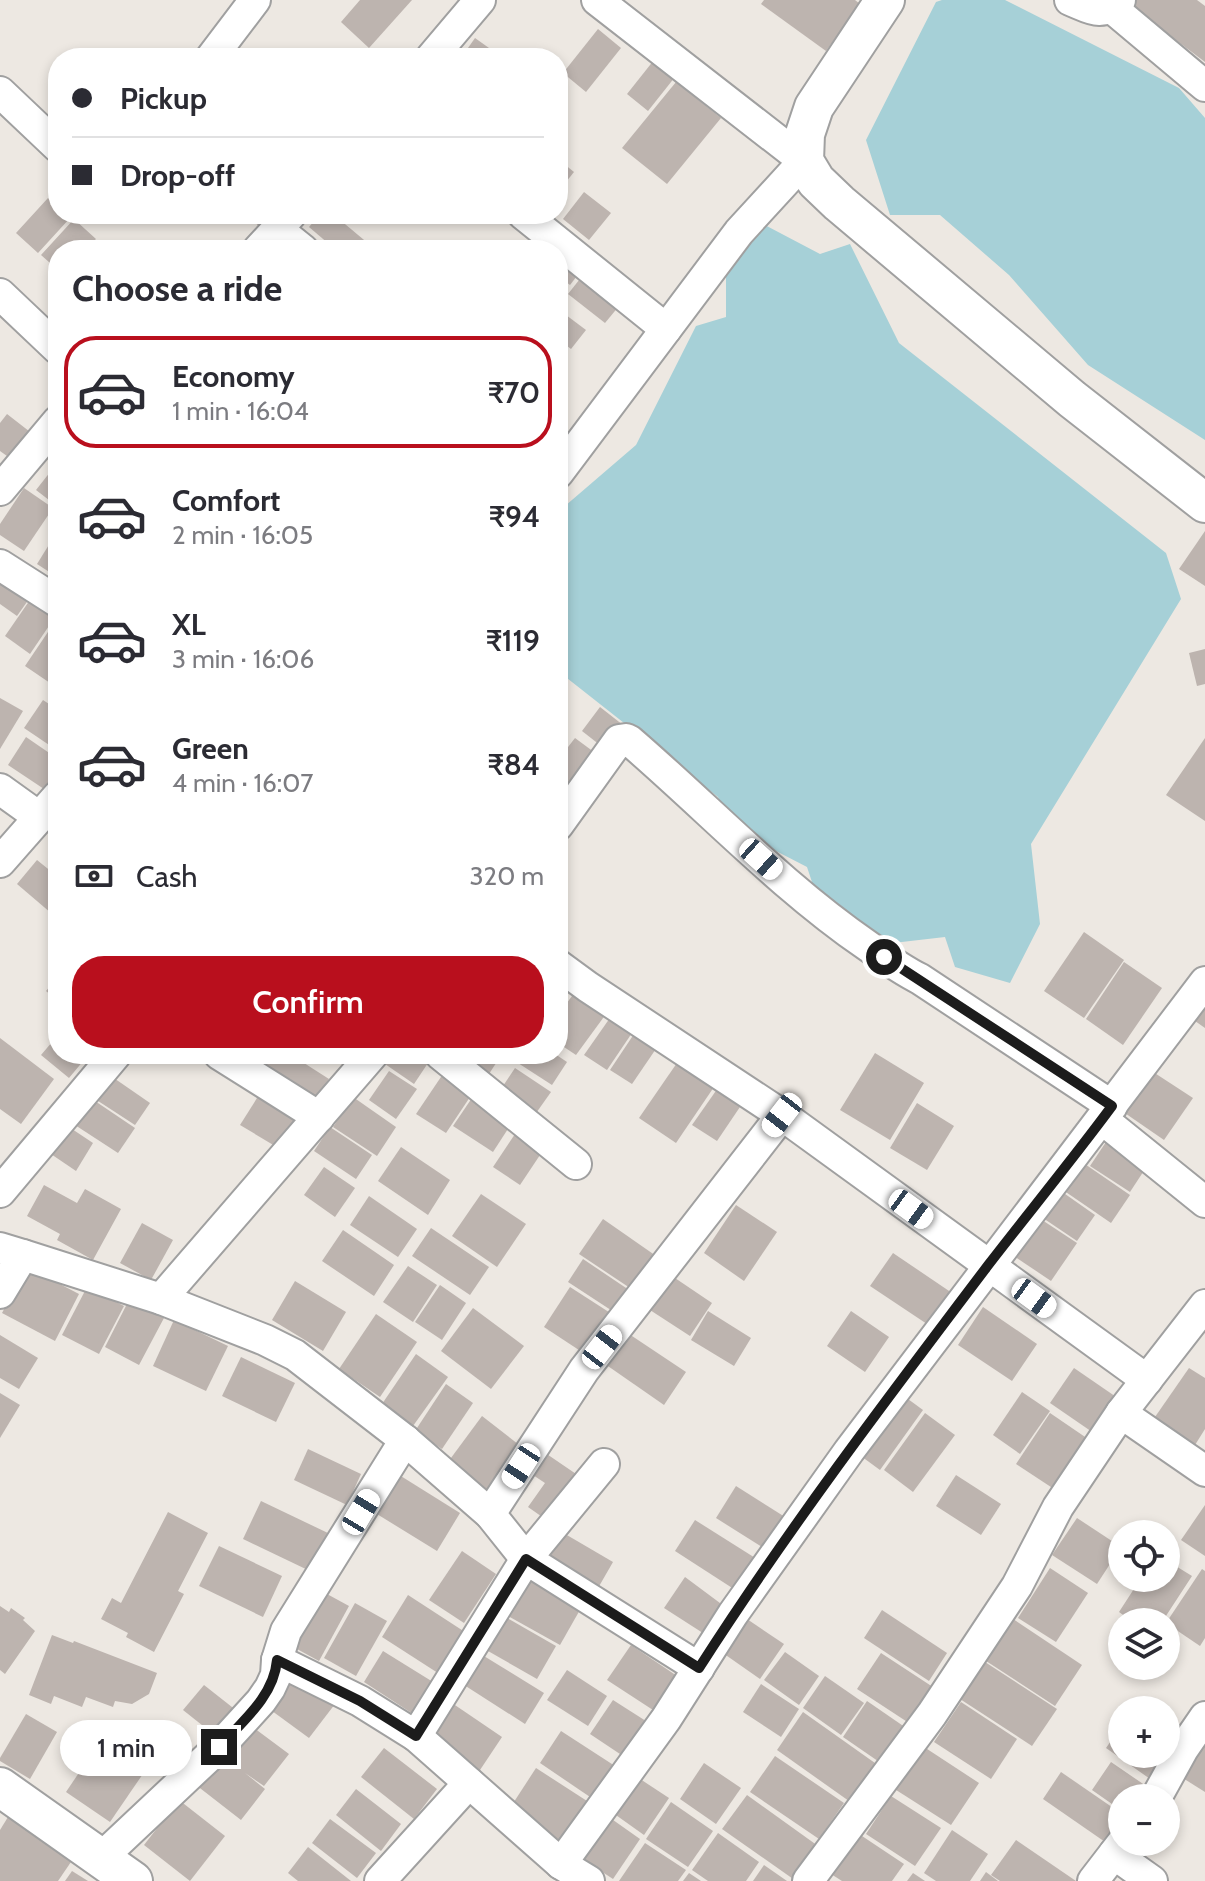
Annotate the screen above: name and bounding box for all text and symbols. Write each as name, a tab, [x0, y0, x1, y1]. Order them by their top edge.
text: Pickup	[120, 80, 207, 117]
text: Drop-off	[120, 157, 235, 194]
text: Choose a ride	[72, 266, 282, 310]
icon: car	[76, 356, 148, 428]
text: Economy	[172, 358, 295, 395]
text: ₹70	[488, 374, 540, 411]
text: 1 min · 16:04	[172, 395, 309, 427]
icon: car	[76, 480, 148, 552]
text: Comfort	[172, 482, 280, 519]
text: ₹94	[489, 498, 540, 535]
text: 2 min · 16:05	[172, 519, 313, 551]
icon: car	[76, 604, 148, 676]
text: XL	[172, 606, 206, 643]
text: ₹119	[486, 622, 540, 659]
text: 3 min · 16:06	[172, 643, 314, 675]
icon: car	[76, 728, 148, 800]
text: Green	[172, 730, 249, 767]
text: ₹84	[488, 746, 540, 783]
text: 4 min · 16:07	[172, 767, 313, 799]
car	[735, 834, 787, 884]
icon: cash	[72, 854, 116, 898]
text: Cash	[136, 858, 198, 895]
text: 320 m	[470, 860, 544, 892]
route start	[866, 939, 902, 975]
button: Confirm	[72, 956, 544, 1048]
car	[758, 1089, 806, 1141]
car	[885, 1185, 937, 1233]
car	[1008, 1274, 1060, 1322]
car	[578, 1321, 626, 1373]
car	[498, 1439, 544, 1493]
car	[338, 1485, 384, 1539]
map controls	[1108, 1520, 1180, 1856]
button: locate	[1108, 1520, 1180, 1592]
button: layers	[1108, 1608, 1180, 1680]
button: +	[1108, 1696, 1180, 1768]
callout: 1 min	[59, 1719, 191, 1775]
route end	[201, 1729, 237, 1765]
text: 1 min	[97, 1732, 155, 1764]
button: −	[1108, 1784, 1180, 1856]

